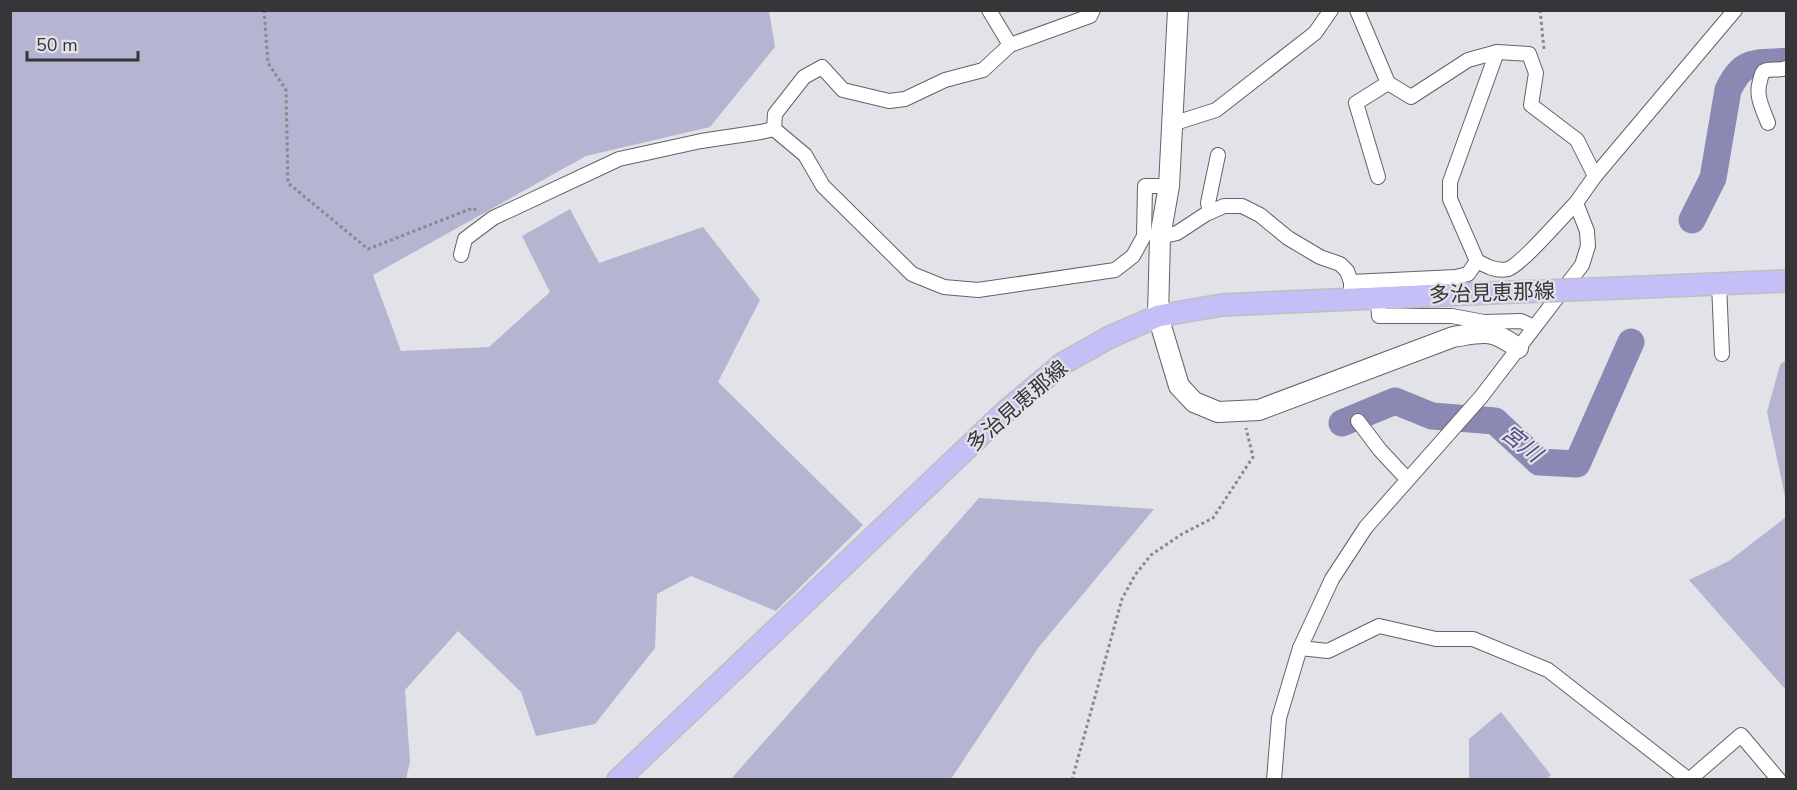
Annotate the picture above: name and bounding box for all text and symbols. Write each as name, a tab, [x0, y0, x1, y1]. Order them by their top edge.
scale bar	[27, 24, 138, 62]
text: 50 m	[36, 33, 78, 57]
street label: 多治見恵那線	[1429, 277, 1555, 309]
street label: 多治見恵那線	[960, 354, 1074, 458]
water label: 宮川	[1495, 418, 1550, 470]

